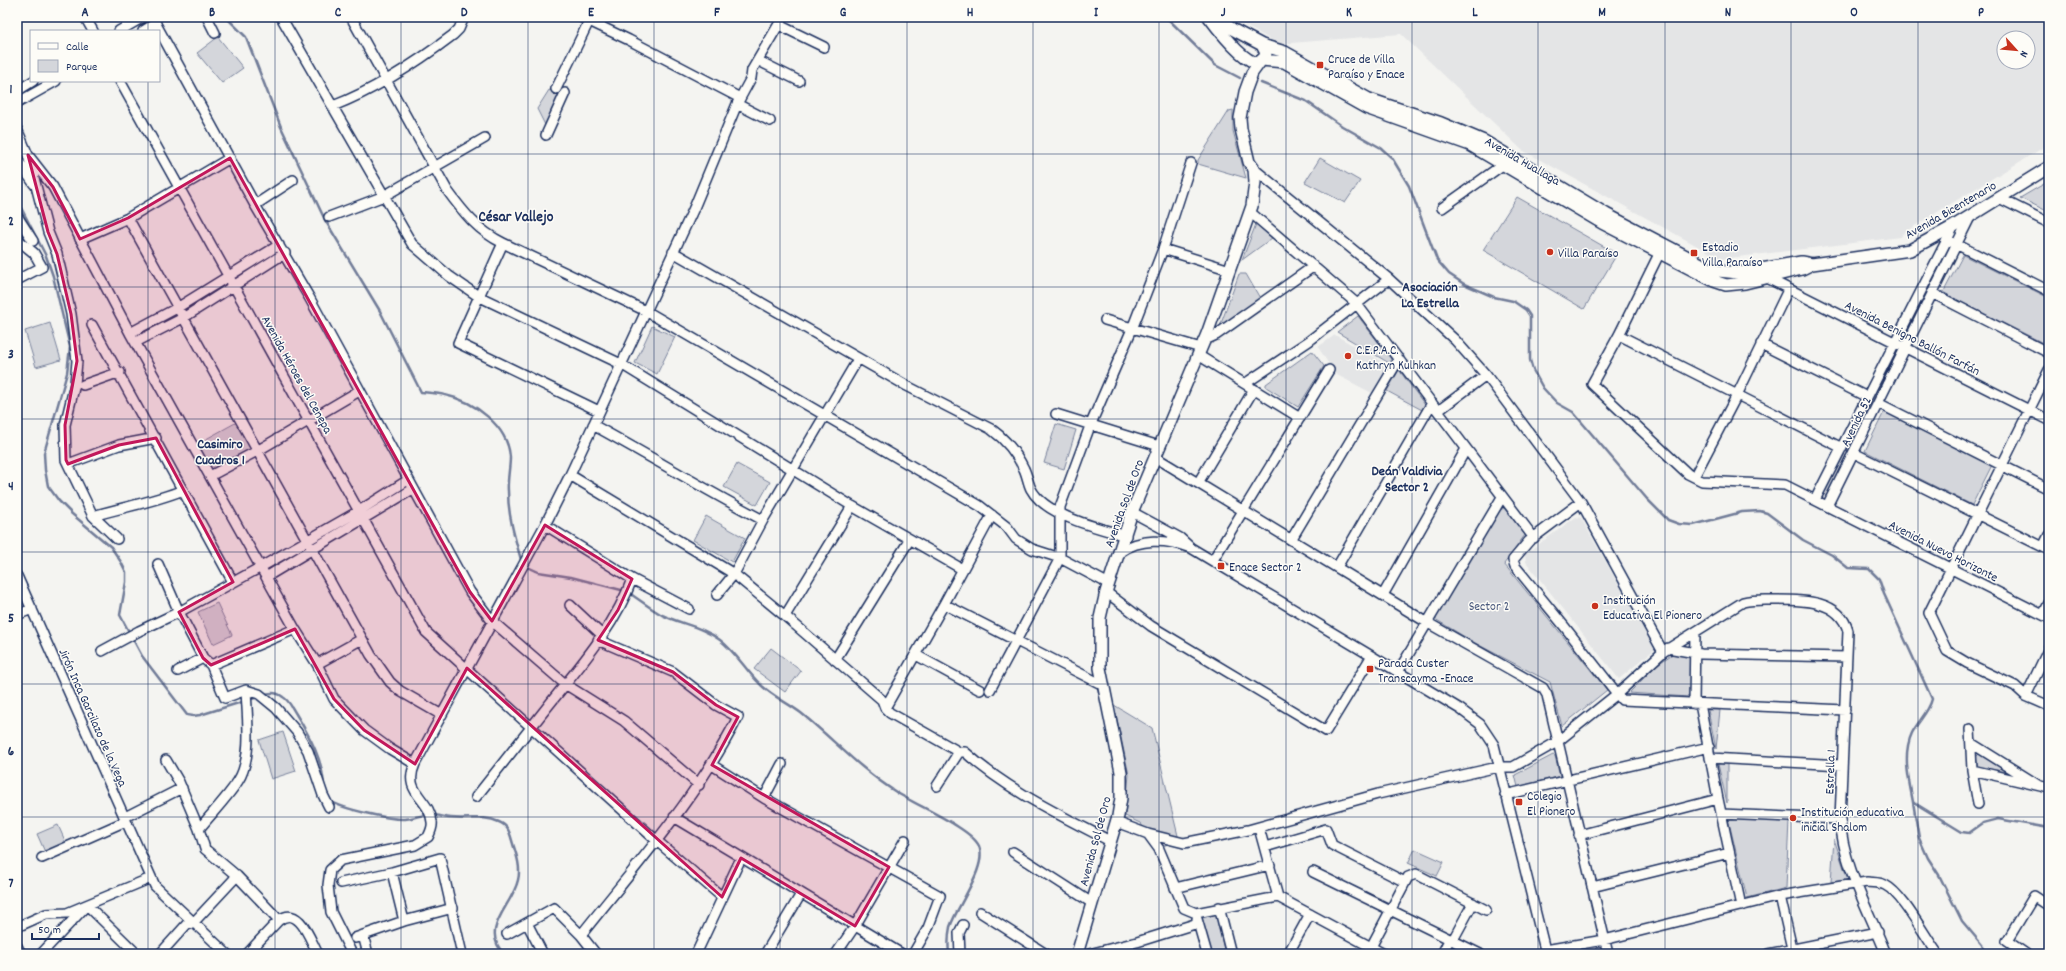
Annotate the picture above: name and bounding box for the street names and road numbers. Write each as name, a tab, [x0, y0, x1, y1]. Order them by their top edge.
street label: Avenida Huallaga	[1481, 133, 1564, 192]
street label: Avenida Bicentenario	[1902, 177, 2001, 245]
street label: Avenida Benigno Ballón Farfán	[1841, 297, 1983, 382]
street label: Avenida Héroes del Cenepa	[255, 313, 337, 439]
street label: Avenida 52	[1837, 394, 1878, 450]
street label: Avenida Sol de Oro	[1101, 457, 1150, 550]
street label: Avenida Nuevo Horizonte	[1885, 516, 2001, 588]
street label: Jirón Inca Garcilazo de la Vega	[53, 646, 131, 791]
street label: Estrella 1	[1821, 749, 1842, 795]
street label: Avenida Sol de Oro	[1075, 794, 1118, 889]

